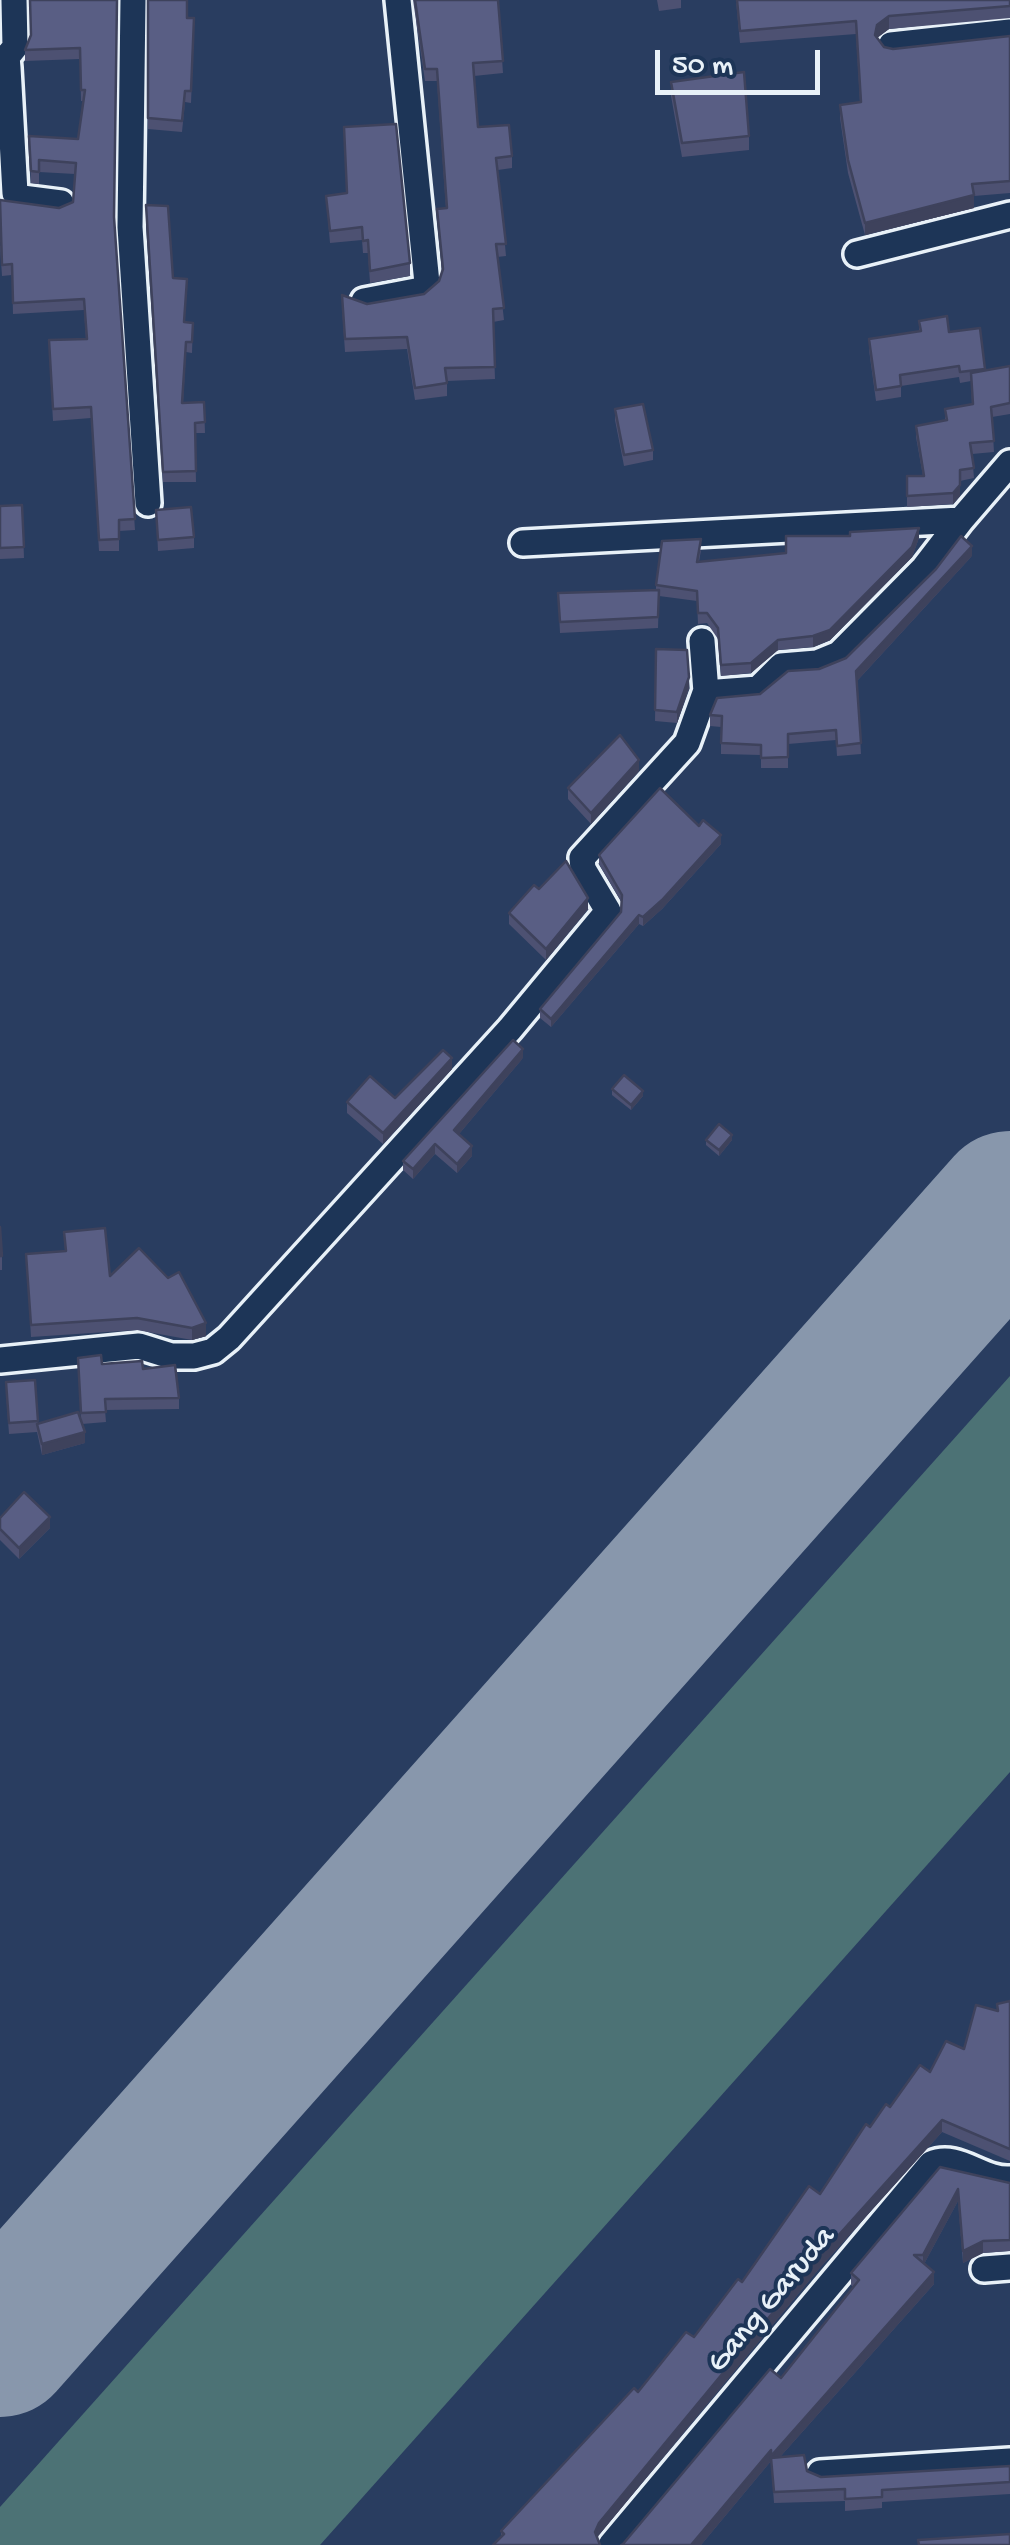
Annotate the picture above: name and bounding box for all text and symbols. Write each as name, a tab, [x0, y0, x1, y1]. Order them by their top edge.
scale bar	[660, 30, 825, 92]
text: 50 m	[672, 50, 733, 85]
street label: Gang Garuda	[701, 2220, 845, 2382]

